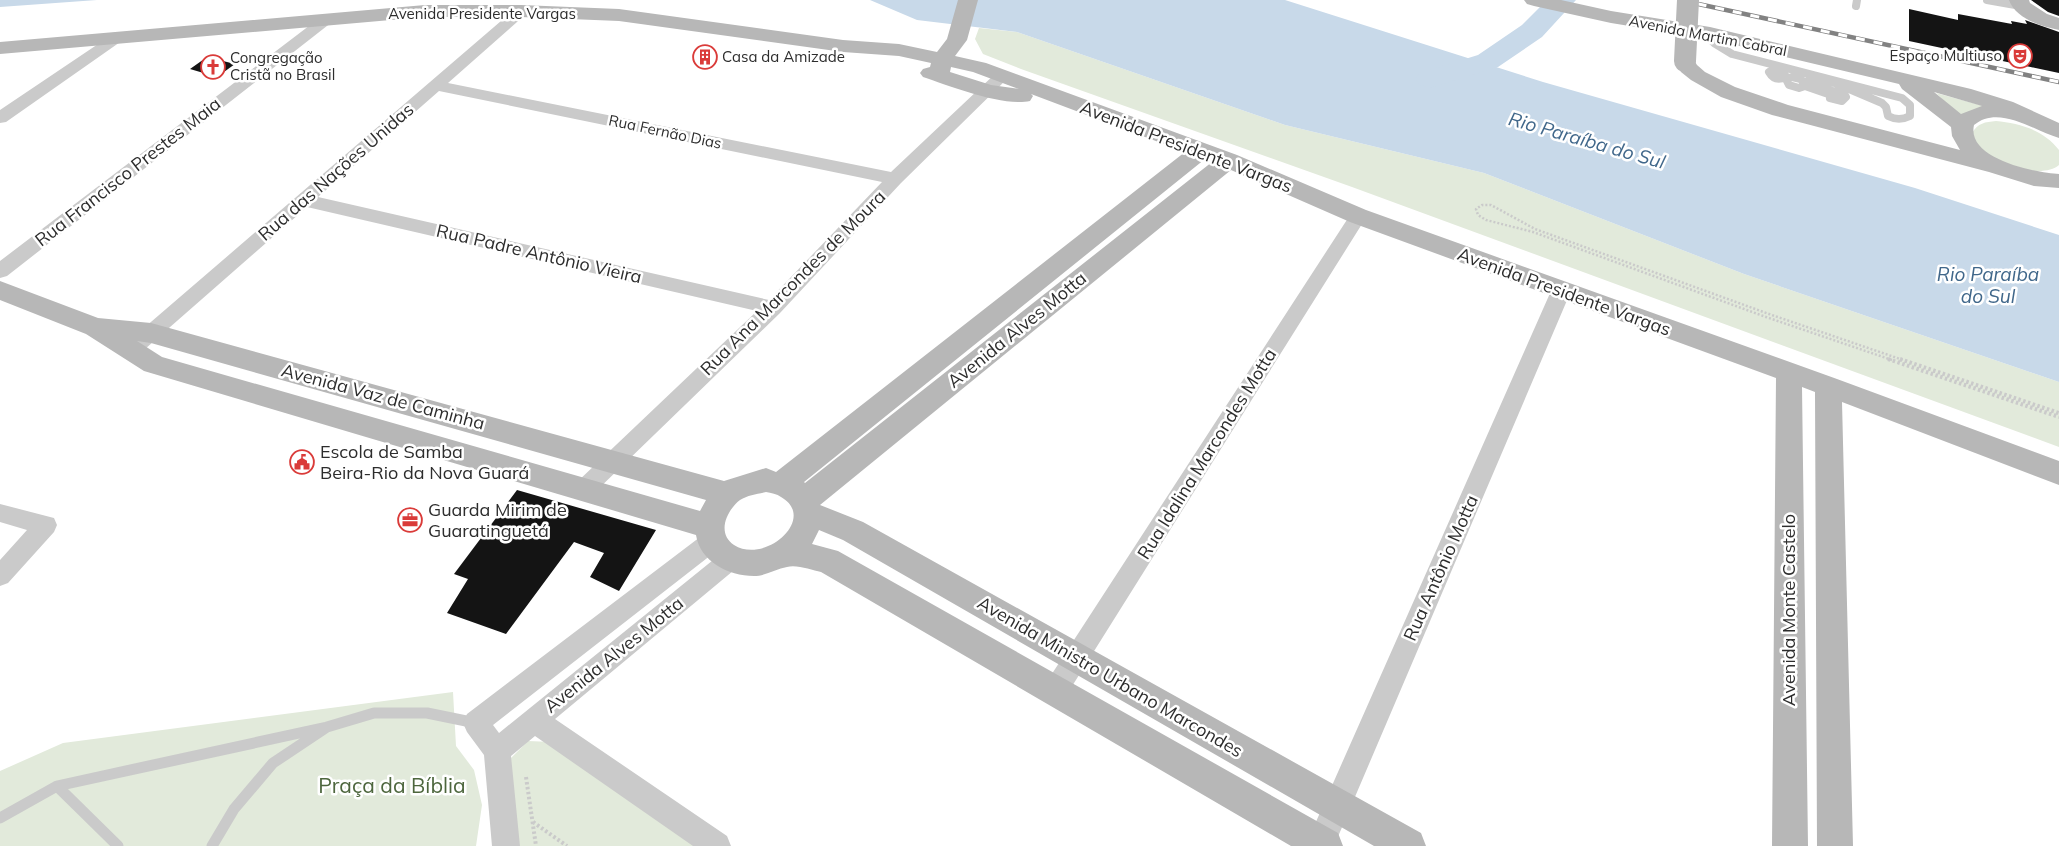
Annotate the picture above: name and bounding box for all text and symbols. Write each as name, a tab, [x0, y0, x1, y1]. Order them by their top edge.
street label: Avenida Presidente Vargas	[388, 4, 576, 23]
street label: Avenida Martim Cabral	[1628, 11, 1789, 60]
theatre icon: Espaço Multiuso	[2007, 43, 2033, 69]
building icon: Casa da Amizade	[692, 44, 718, 70]
place label: Espaço Multiuso	[1890, 46, 2002, 65]
place label: Casa da Amizade	[722, 47, 845, 66]
place label: Congregação Cristã no Brasil	[230, 48, 335, 84]
church icon: Congregação Cristã no Brasil	[200, 54, 226, 80]
street label: Rua Francisco Prestes Maia	[30, 92, 225, 251]
street label: Avenida Presidente Vargas	[1077, 95, 1296, 198]
street label: Rua das Nações Unidas	[253, 98, 418, 245]
water label: Rio Paraíba do Sul	[1506, 106, 1669, 174]
street label: Rua Fernão Dias	[607, 110, 723, 153]
street label: Rua Ana Marcondes de Moura	[695, 185, 890, 380]
street label: Rua Padre Antônio Vieira	[434, 219, 644, 288]
street label: Avenida Presidente Vargas	[1454, 242, 1674, 341]
water label: Rio Paraíba do Sul	[1937, 262, 2039, 308]
street label: Avenida Alves Motta	[943, 266, 1091, 393]
street label: Rua Idalina Marcondes Motta	[1132, 344, 1281, 563]
street label: Avenida Vaz de Caminha	[279, 358, 487, 435]
place label: Escola de Samba Beira-Rio da Nova Guará	[320, 440, 529, 484]
public building icon: Escola de Samba Beira-Rio da Nova Guará	[289, 449, 315, 475]
street label: Rua Antônio Motta	[1398, 491, 1483, 644]
place label: Guarda Mirim de Guaratinguetá	[428, 498, 567, 542]
office icon: Guarda Mirim de Guaratinguetá	[397, 507, 423, 533]
street label: Avenida Monte Castelo	[1777, 514, 1800, 706]
street label: Avenida Alves Motta	[540, 591, 688, 718]
street label: Avenida Ministro Urbano Marcondes	[973, 591, 1247, 762]
park label: Praça da Bíblia	[318, 772, 466, 798]

